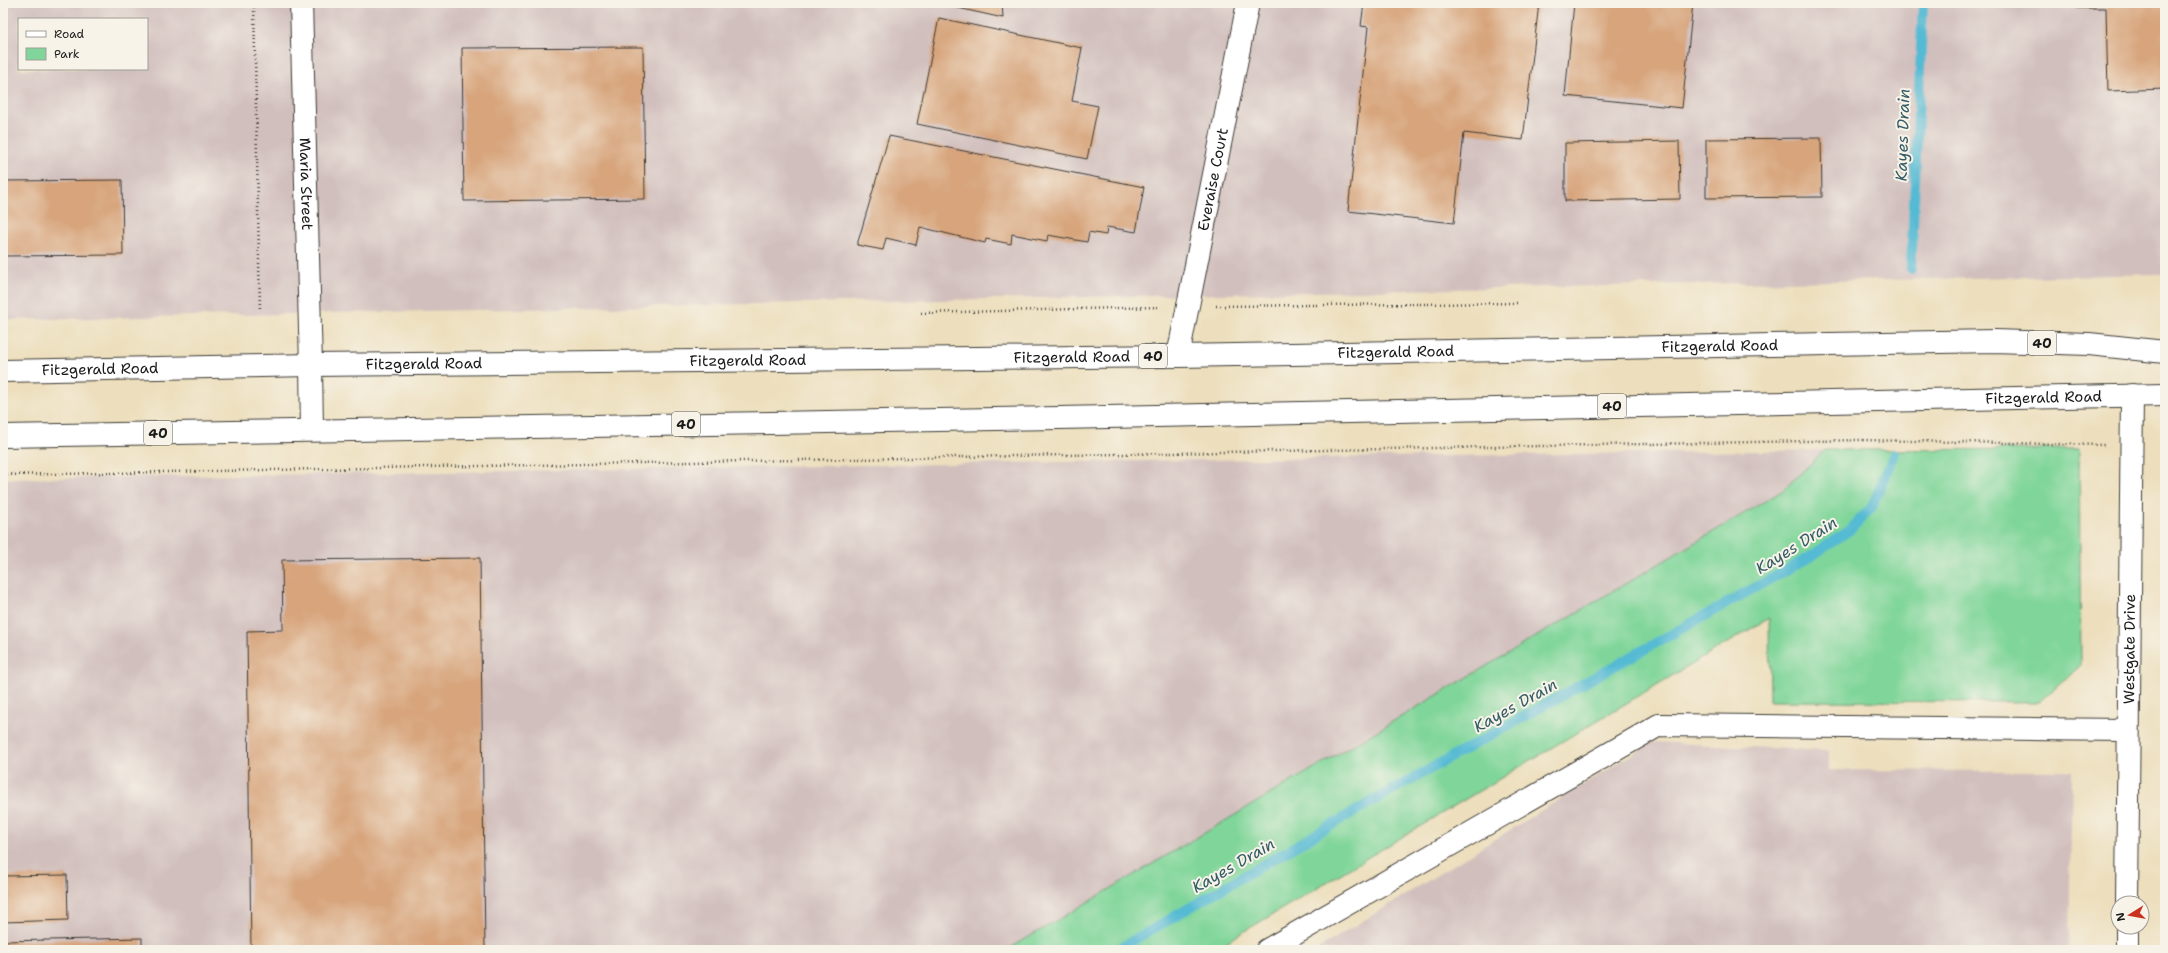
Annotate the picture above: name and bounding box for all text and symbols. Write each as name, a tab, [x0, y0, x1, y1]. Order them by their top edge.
legend	[18, 18, 148, 70]
text: Road	[54, 26, 85, 42]
text: Park	[54, 46, 80, 62]
water label: Kayes Drain	[1890, 88, 1915, 182]
street label: Everaise Court	[1193, 126, 1233, 233]
street label: Maria Street	[295, 137, 317, 231]
road number: 40	[2028, 331, 2056, 355]
street label: Fitzgerald Road	[1661, 335, 1779, 357]
street label: Fitzgerald Road	[1337, 341, 1455, 363]
road number: 40	[1139, 344, 1167, 368]
street label: Fitzgerald Road	[1013, 346, 1131, 368]
street label: Fitzgerald Road	[689, 350, 807, 371]
street label: Fitzgerald Road	[365, 353, 483, 374]
street label: Fitzgerald Road	[41, 358, 159, 380]
street label: Fitzgerald Road	[1985, 386, 2103, 409]
road number: 40	[1598, 394, 1626, 418]
road number: 40	[672, 412, 700, 436]
road number: 40	[144, 421, 172, 445]
water label: Kayes Drain	[1751, 512, 1841, 579]
street label: Westgate Drive	[2119, 594, 2140, 704]
water label: Kayes Drain	[1470, 674, 1561, 737]
water label: Kayes Drain	[1188, 833, 1279, 898]
north arrow	[2110, 895, 2150, 935]
text: N	[2112, 911, 2129, 923]

